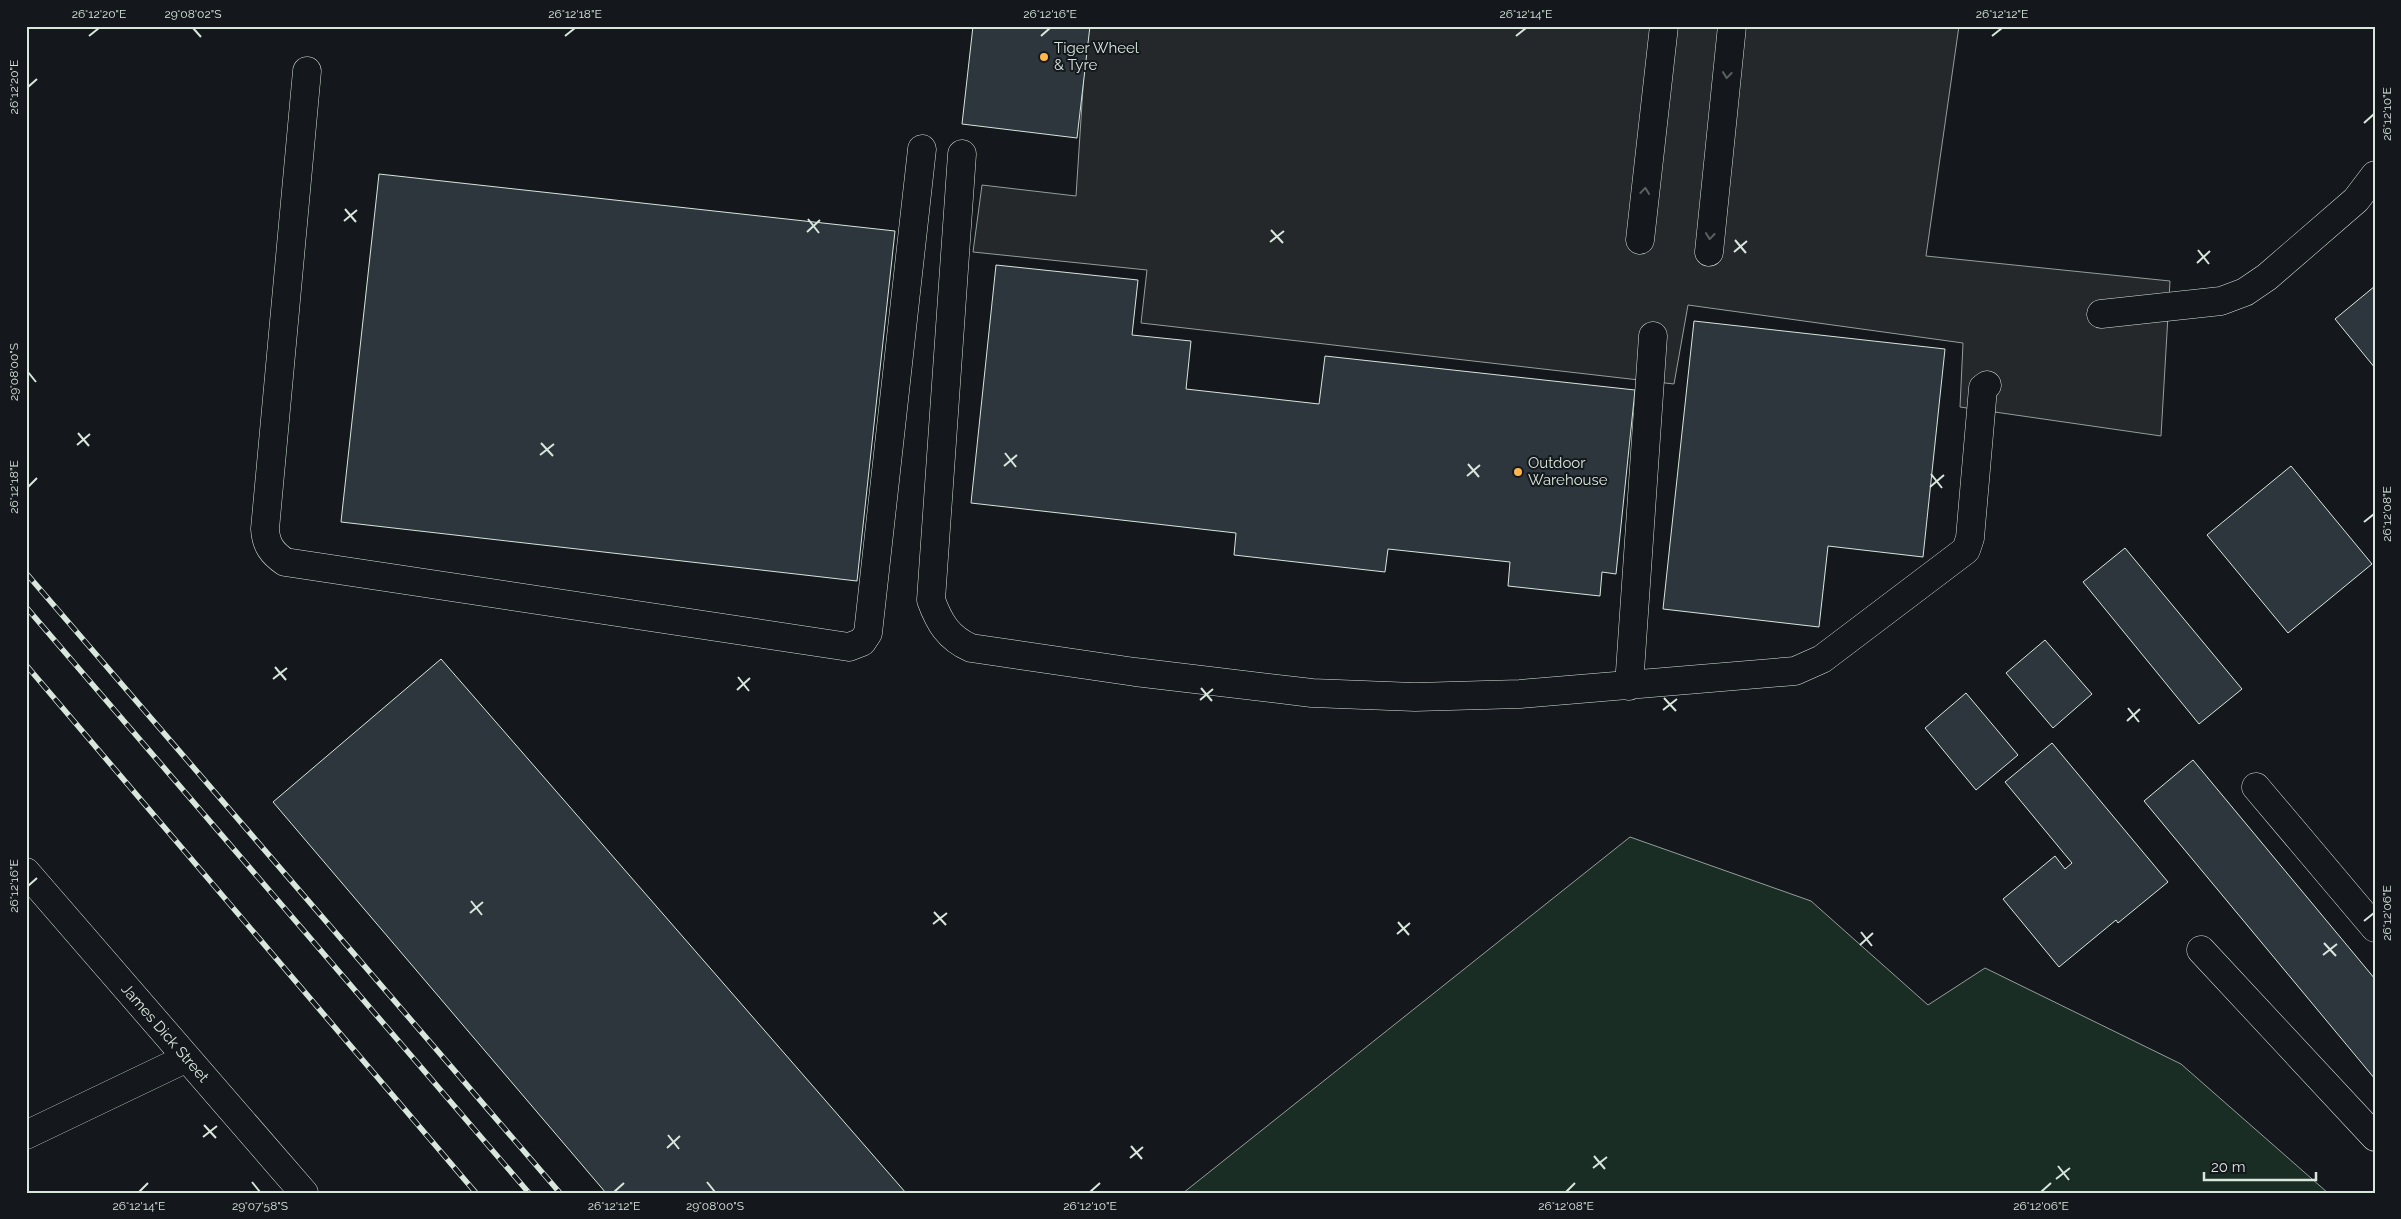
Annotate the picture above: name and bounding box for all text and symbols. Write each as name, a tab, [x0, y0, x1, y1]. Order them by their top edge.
text: 26°12'20"E	[72, 7, 126, 21]
text: 29°08'02"S	[165, 7, 221, 21]
text: 26°12'18"E	[548, 7, 602, 21]
text: 26°12'16"E	[1023, 7, 1077, 21]
text: 26°12'14"E	[1500, 7, 1552, 21]
text: 26°12'12"E	[1976, 7, 2028, 21]
place label: Tiger Wheel & Tyre	[1054, 39, 1140, 74]
marker: Tiger Wheel & Tyre	[1038, 51, 1050, 63]
text: 26°12'20"E	[7, 60, 21, 114]
one-way arrow	[1722, 71, 1733, 79]
text: 26°12'10"E	[2380, 87, 2394, 141]
one-way arrow	[1639, 187, 1650, 195]
one-way arrow	[1705, 233, 1716, 241]
text: 29°08'00"S	[7, 343, 21, 401]
place label: Outdoor Warehouse	[1528, 454, 1608, 489]
text: 26°12'18"E	[7, 460, 21, 514]
marker: Outdoor Warehouse	[1512, 466, 1524, 478]
text: 26°12'08"E	[2380, 486, 2394, 542]
text: 26°12'16"E	[7, 859, 21, 913]
text: 26°12'06"E	[2380, 885, 2394, 941]
street label: James Dick Street	[117, 980, 213, 1086]
scale bar	[2204, 1149, 2316, 1181]
text: 20 m	[2211, 1158, 2246, 1176]
text: 26°12'14"E	[113, 1199, 165, 1213]
text: 29°07'58"S	[232, 1199, 288, 1213]
text: 26°12'12"E	[588, 1199, 640, 1213]
text: 29°08'00"S	[686, 1199, 744, 1213]
text: 26°12'10"E	[1063, 1199, 1117, 1213]
text: 26°12'08"E	[1538, 1199, 1594, 1213]
text: 26°12'06"E	[2013, 1199, 2069, 1213]

